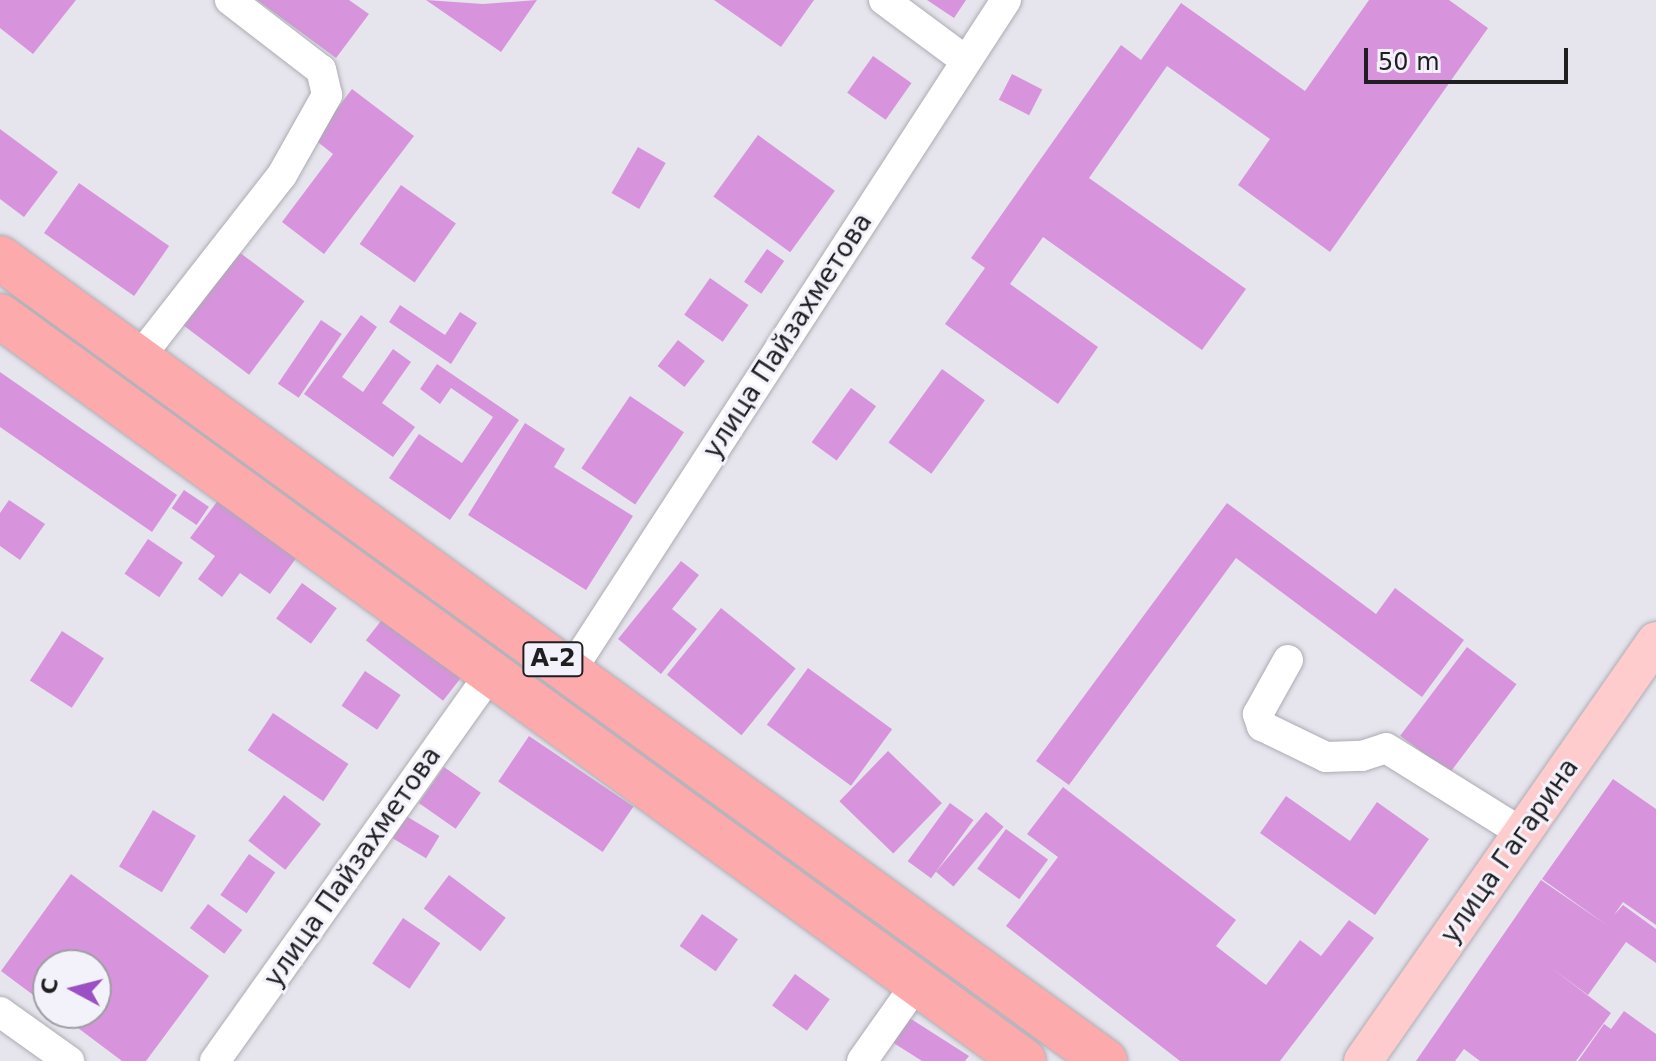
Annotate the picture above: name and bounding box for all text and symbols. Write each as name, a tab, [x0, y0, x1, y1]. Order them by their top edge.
scale bar	[1368, 32, 1572, 82]
text: 50 m	[1378, 48, 1440, 76]
street label: улица Пайзахметова	[697, 207, 879, 465]
road number: A-2	[521, 639, 585, 679]
street label: улица Пайзахметова	[258, 741, 448, 993]
street label: улица Гагарина	[1435, 753, 1585, 949]
north arrow	[32, 949, 112, 1029]
text: С	[36, 977, 63, 996]

